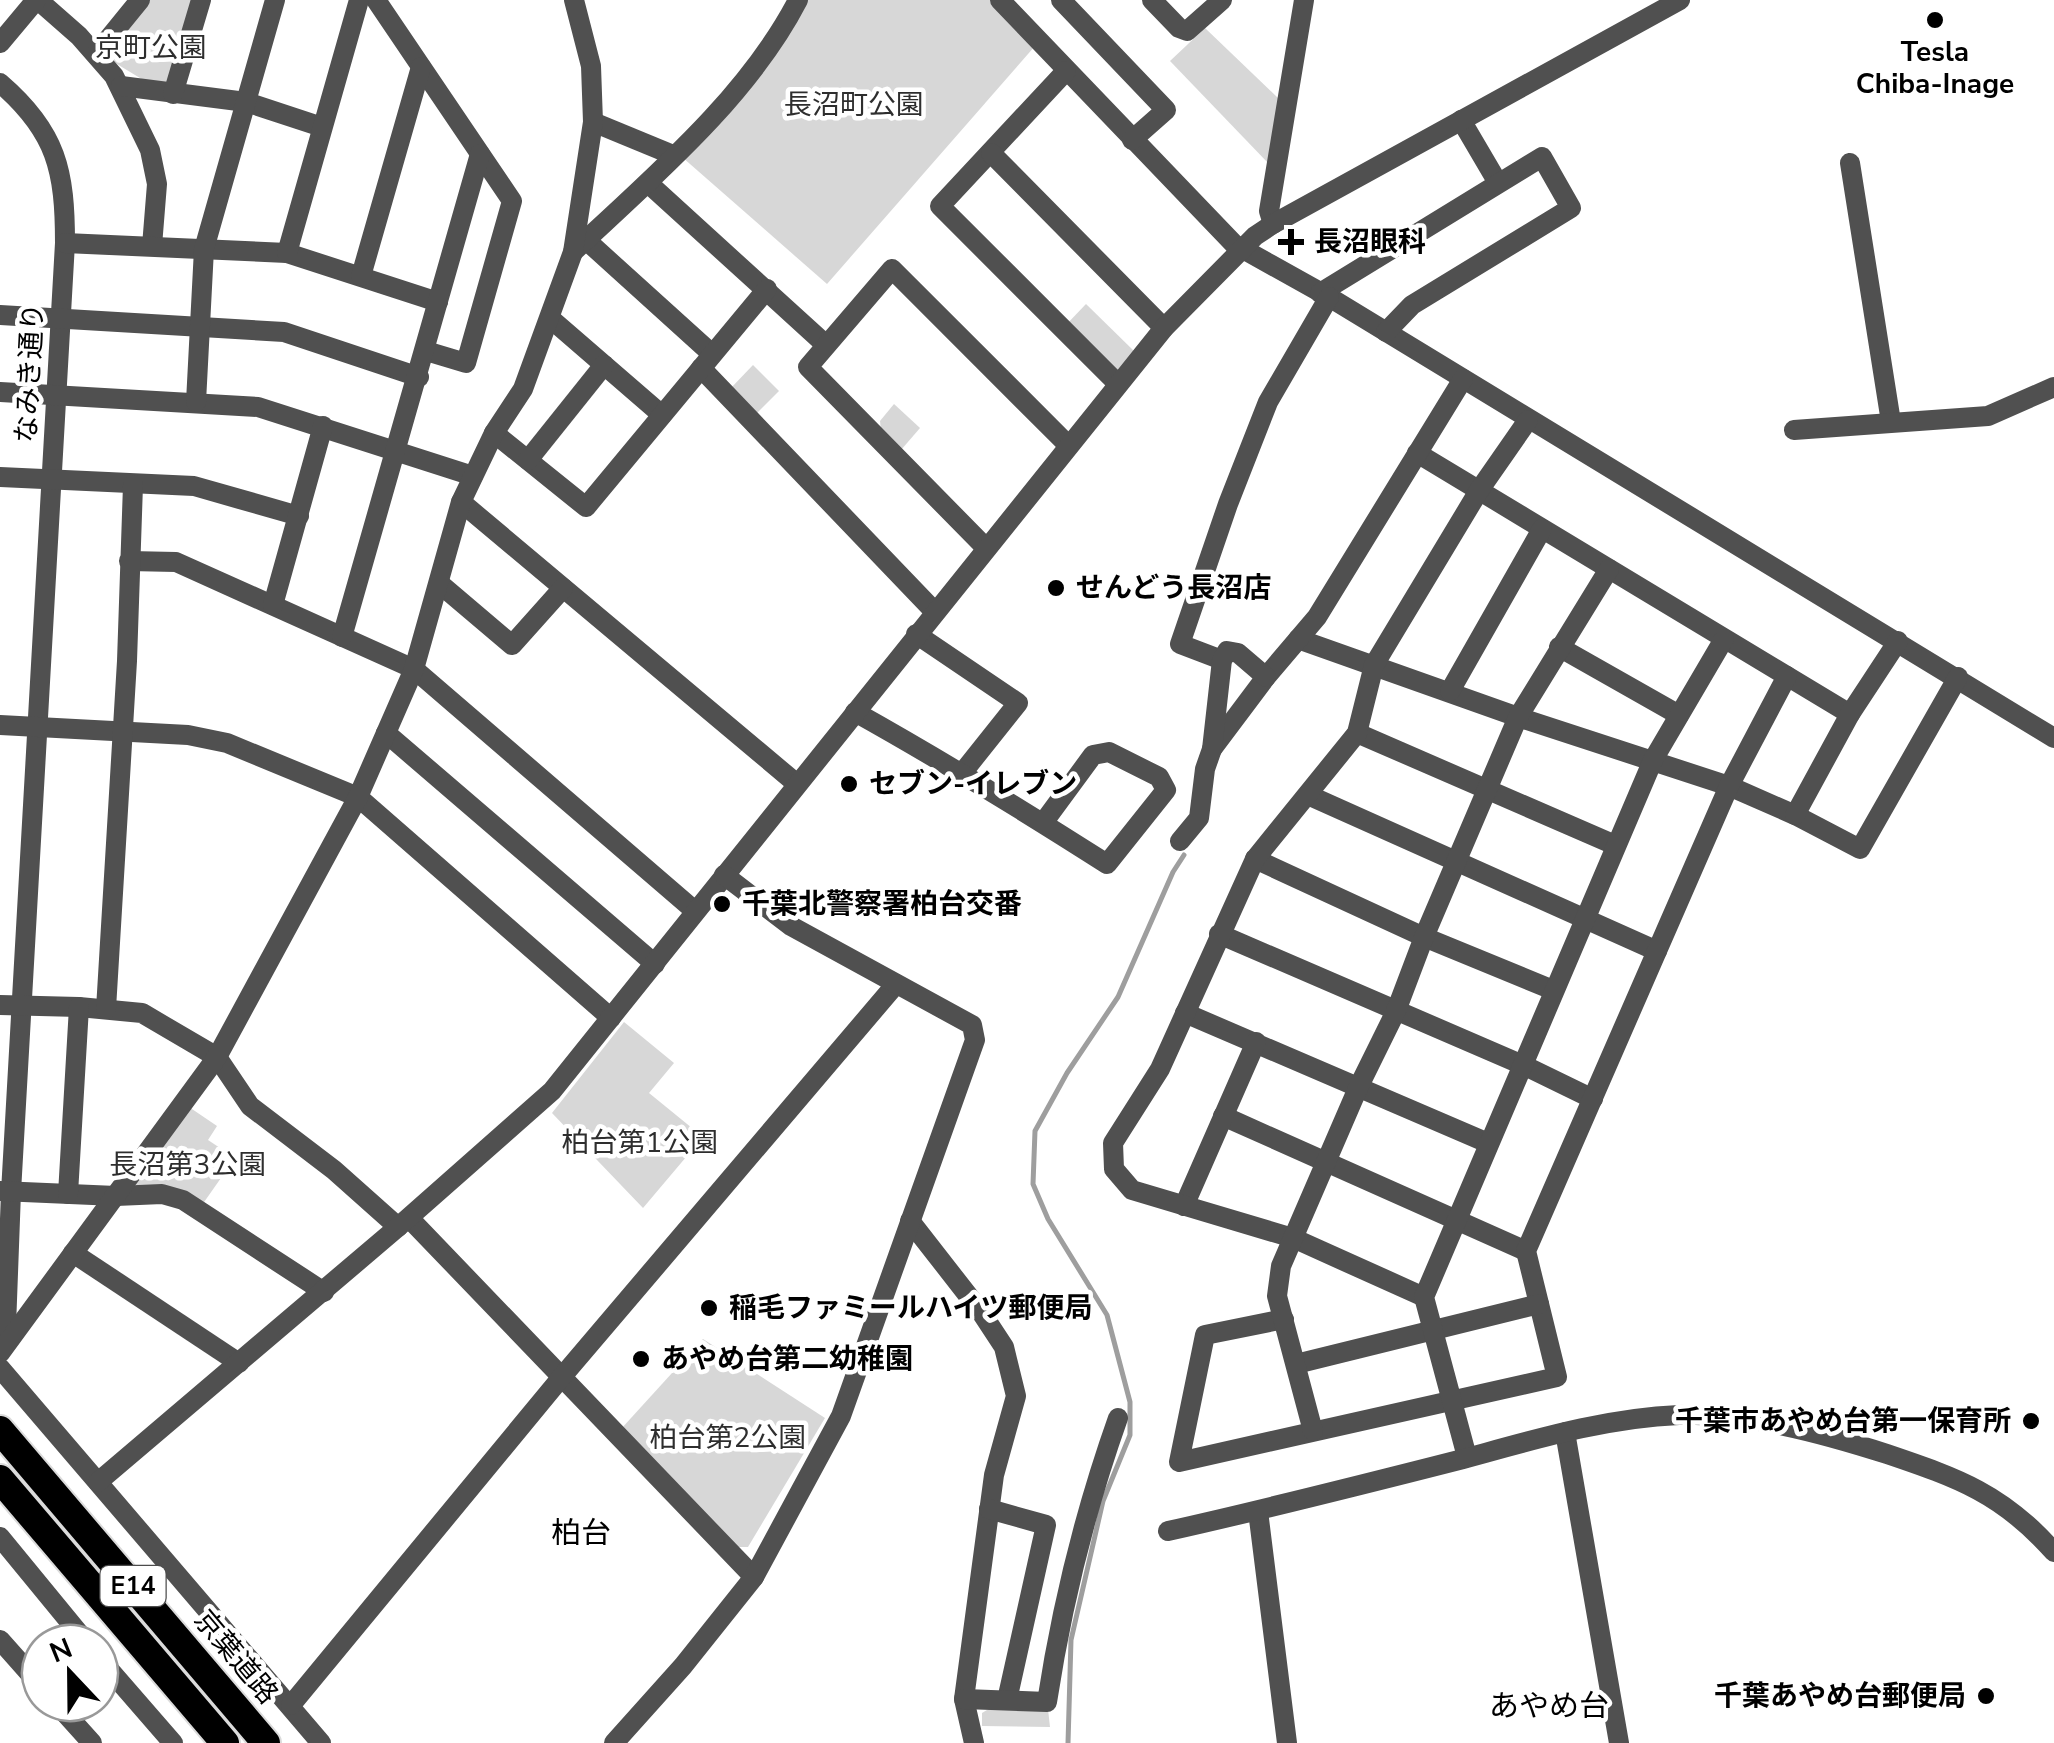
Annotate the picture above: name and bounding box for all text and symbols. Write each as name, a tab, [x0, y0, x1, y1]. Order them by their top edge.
marker: Tesla Chiba-Inage	[1924, 9, 1946, 31]
park label: 京町公園	[95, 29, 207, 67]
place label: Tesla Chiba-Inage	[1856, 33, 2014, 103]
park label: 長沼町公園	[784, 86, 924, 124]
place label: 長沼眼科	[1314, 223, 1426, 261]
marker: 長沼眼科	[1278, 229, 1304, 255]
street label: なみき通り	[7, 302, 53, 444]
place label: せんどう長沼店	[1076, 569, 1271, 607]
marker: せんどう長沼店	[1045, 577, 1067, 599]
place label: セブン-イレブン	[869, 765, 1077, 803]
marker: セブン-イレブン	[838, 773, 860, 795]
place label: 千葉北警察署柏台交番	[742, 885, 1022, 923]
marker: 千葉北警察署柏台交番	[711, 893, 733, 915]
park label: 柏台第1公園	[562, 1124, 718, 1162]
park label: 長沼第3公園	[110, 1146, 266, 1184]
place label: 稲毛ファミールハイツ郵便局	[729, 1289, 1092, 1327]
marker: 稲毛ファミールハイツ郵便局	[698, 1297, 720, 1319]
place label: あやめ台第二幼稚園	[661, 1340, 913, 1378]
marker: あやめ台第二幼稚園	[630, 1348, 652, 1370]
place label: 千葉市あやめ台第一保育所	[1675, 1402, 2011, 1440]
marker: 千葉市あやめ台第一保育所	[2020, 1410, 2042, 1432]
park label: 柏台第2公園	[650, 1419, 806, 1457]
district label: 柏台	[551, 1513, 611, 1554]
road number: E14	[100, 1566, 166, 1606]
street label: 京葉道路	[185, 1602, 287, 1712]
north arrow	[20, 1623, 120, 1723]
text: N	[44, 1629, 78, 1672]
place label: 千葉あやめ台郵便局	[1714, 1677, 1966, 1715]
marker: 千葉あやめ台郵便局	[1975, 1685, 1997, 1707]
district label: あやめ台	[1489, 1686, 1609, 1727]

